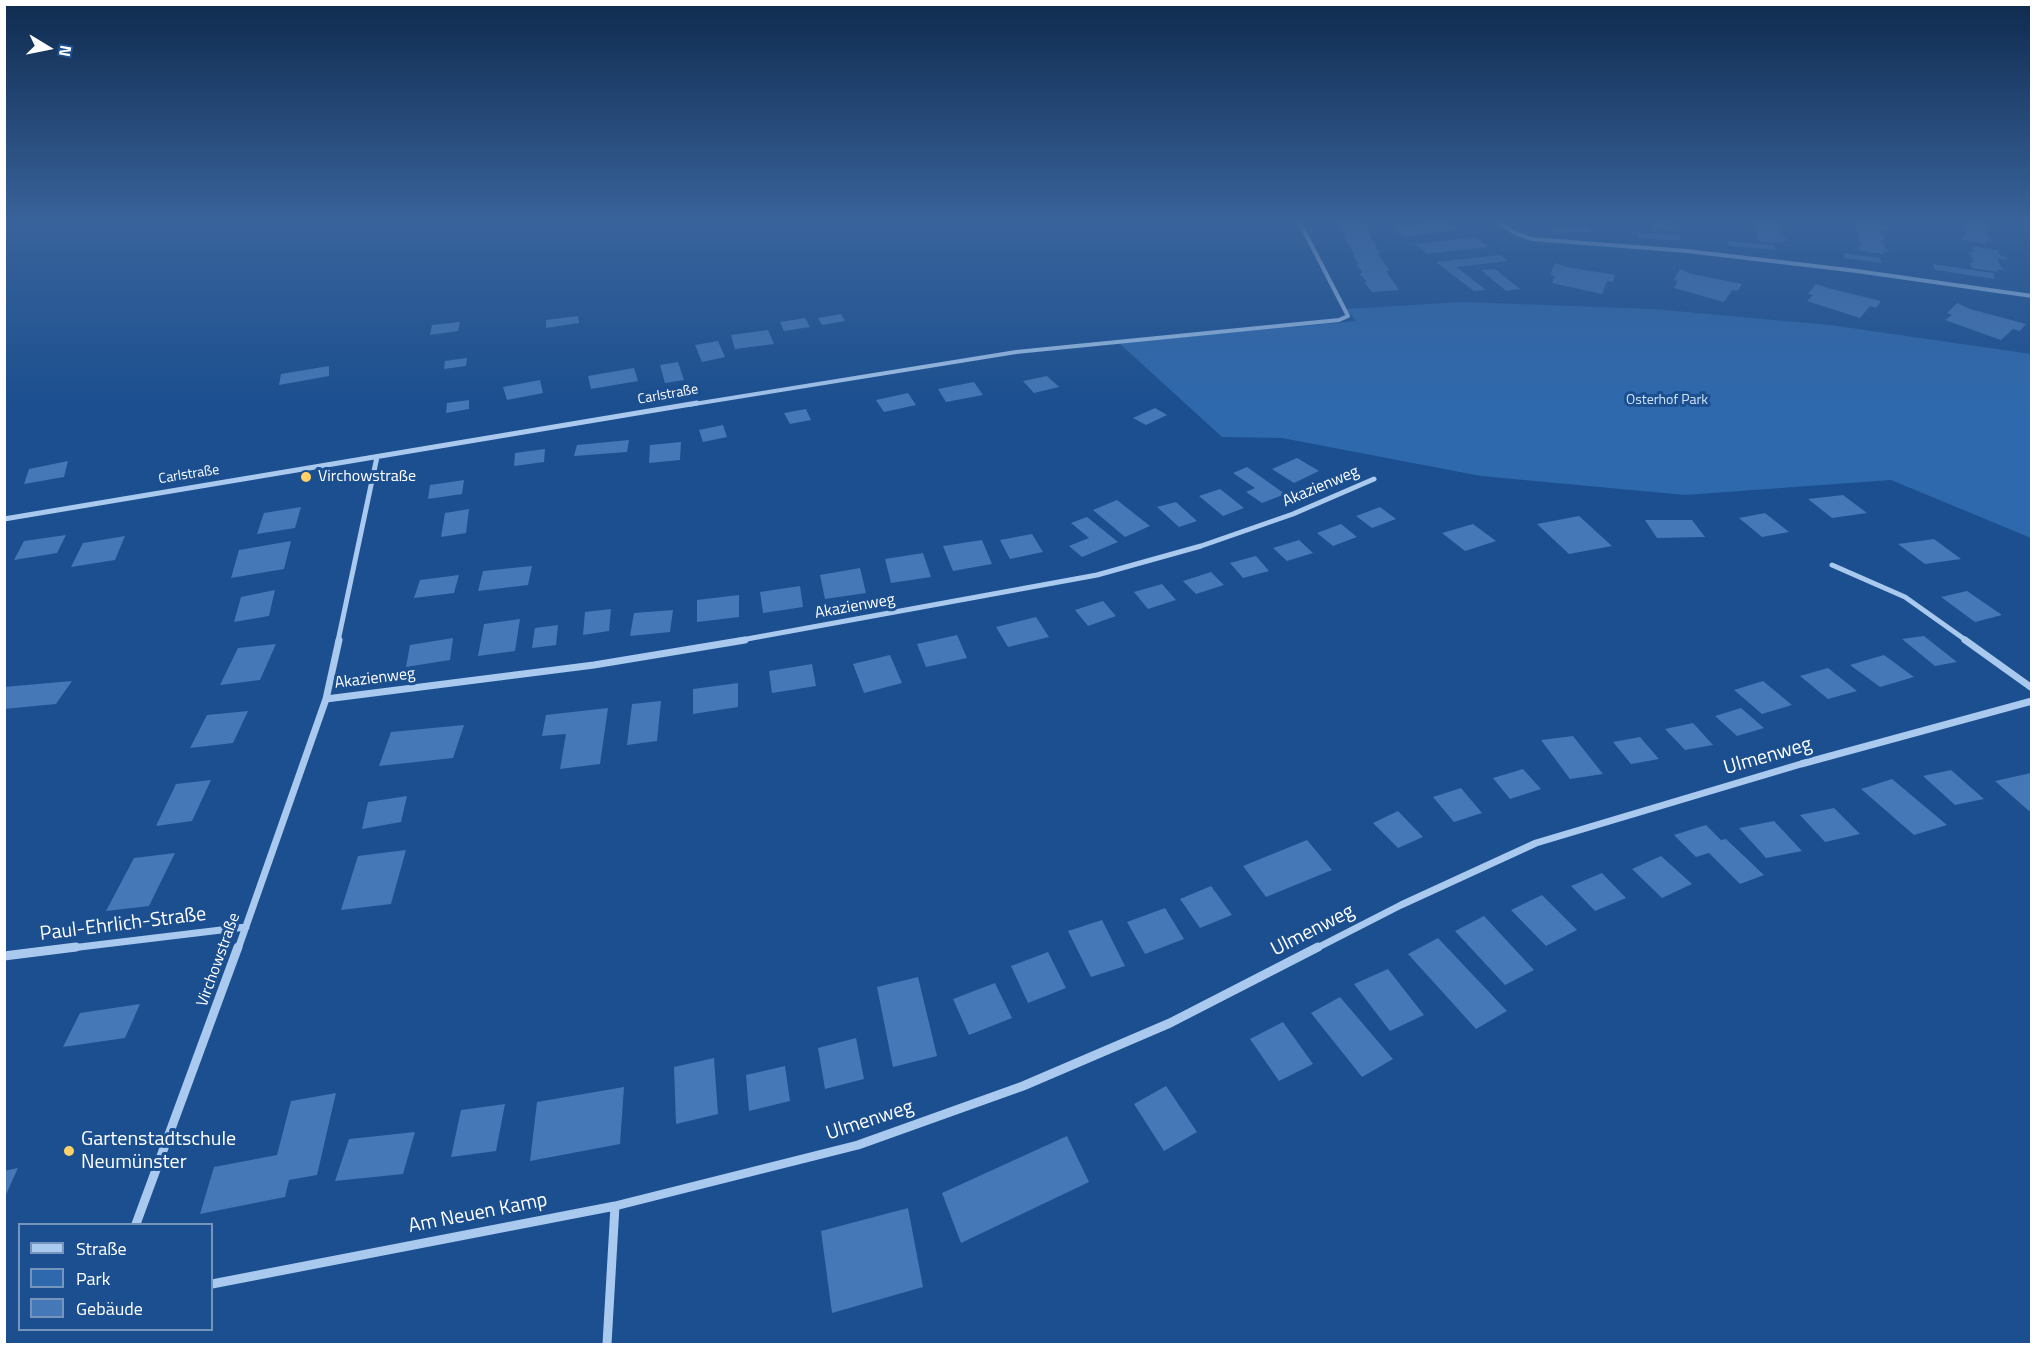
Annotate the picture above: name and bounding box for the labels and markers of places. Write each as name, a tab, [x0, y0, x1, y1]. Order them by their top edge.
place label: Virchowstraße	[318, 467, 416, 487]
marker: Virchowstraße	[299, 470, 313, 484]
place label: Gartenstadtschule Neumünster	[81, 1128, 236, 1175]
marker: Gartenstadtschule Neumünster	[62, 1144, 76, 1158]

